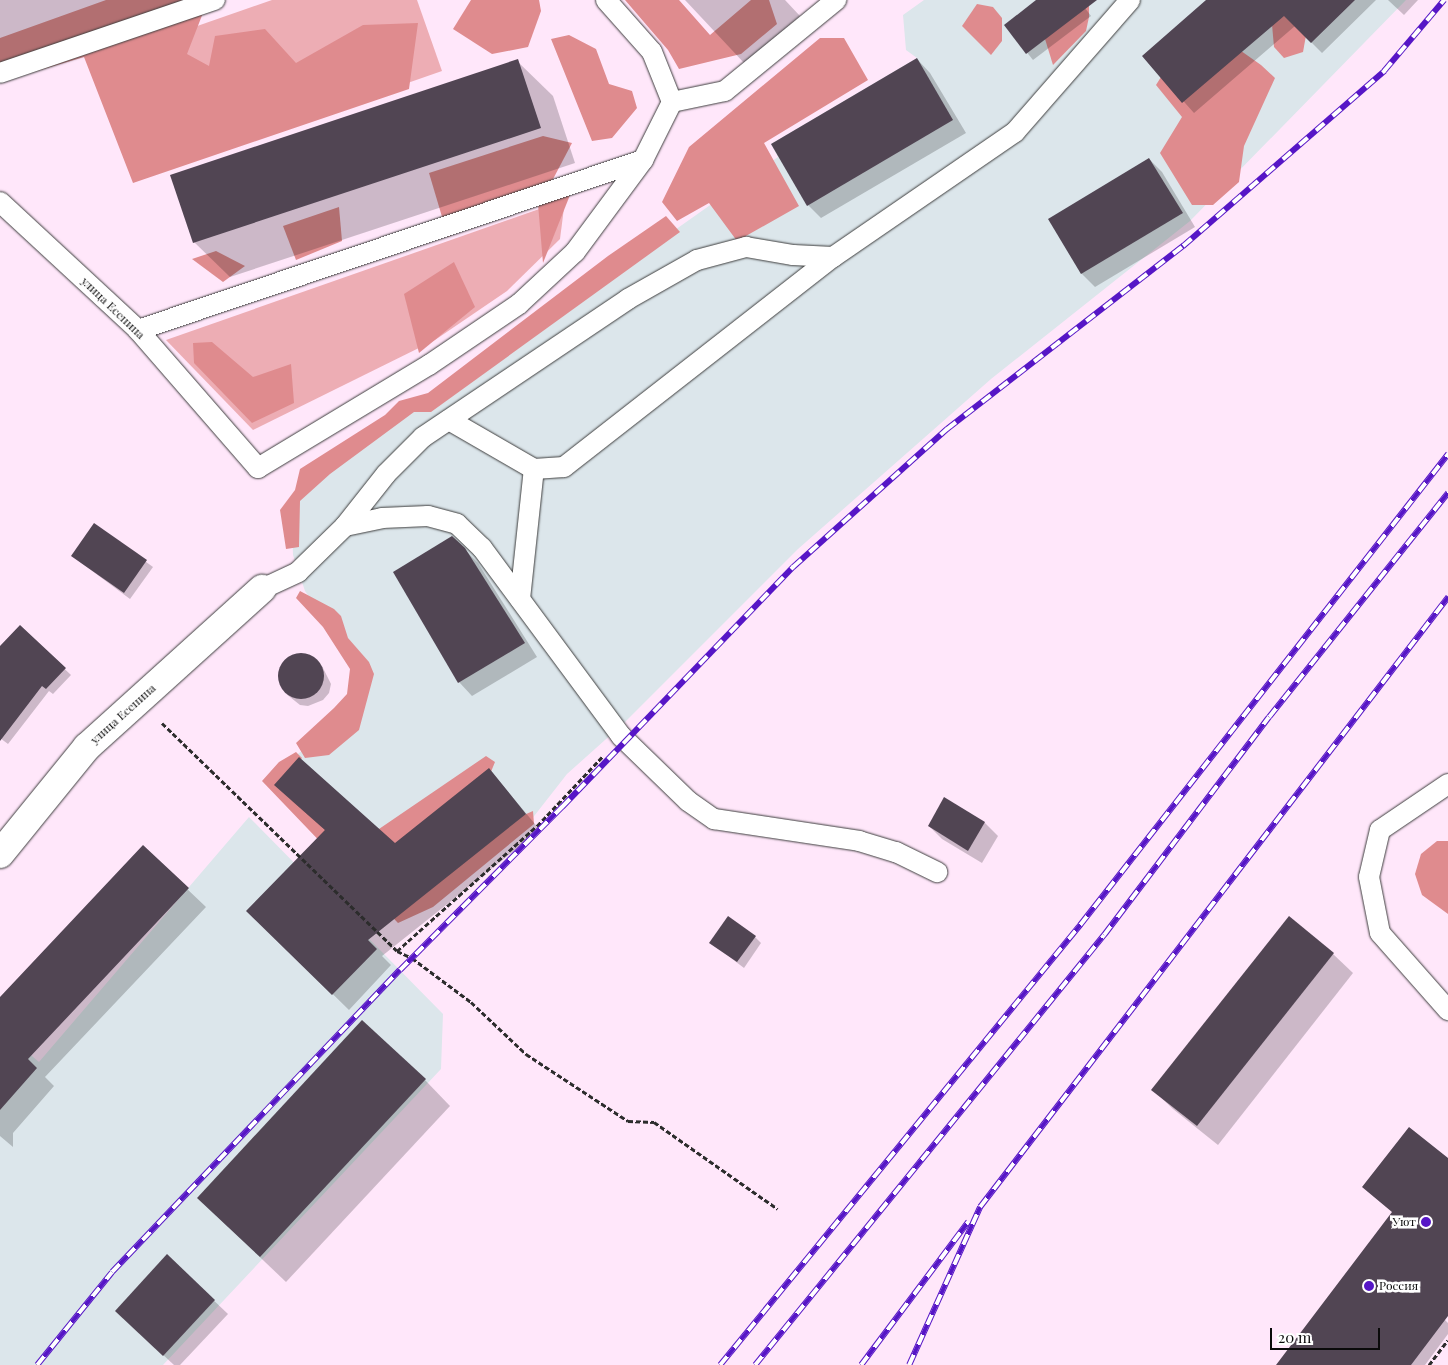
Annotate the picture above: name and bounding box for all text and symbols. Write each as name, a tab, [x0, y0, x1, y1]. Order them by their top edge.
street label: улица Есенина	[78, 274, 148, 342]
street label: улица Есенина	[87, 681, 159, 747]
place label: Уют	[1393, 1215, 1416, 1229]
marker: Уют	[1420, 1216, 1432, 1228]
place label: Россия	[1379, 1279, 1418, 1293]
marker: Россия	[1363, 1280, 1375, 1292]
scale bar	[1273, 1318, 1383, 1350]
text: 20 m	[1278, 1327, 1311, 1347]

